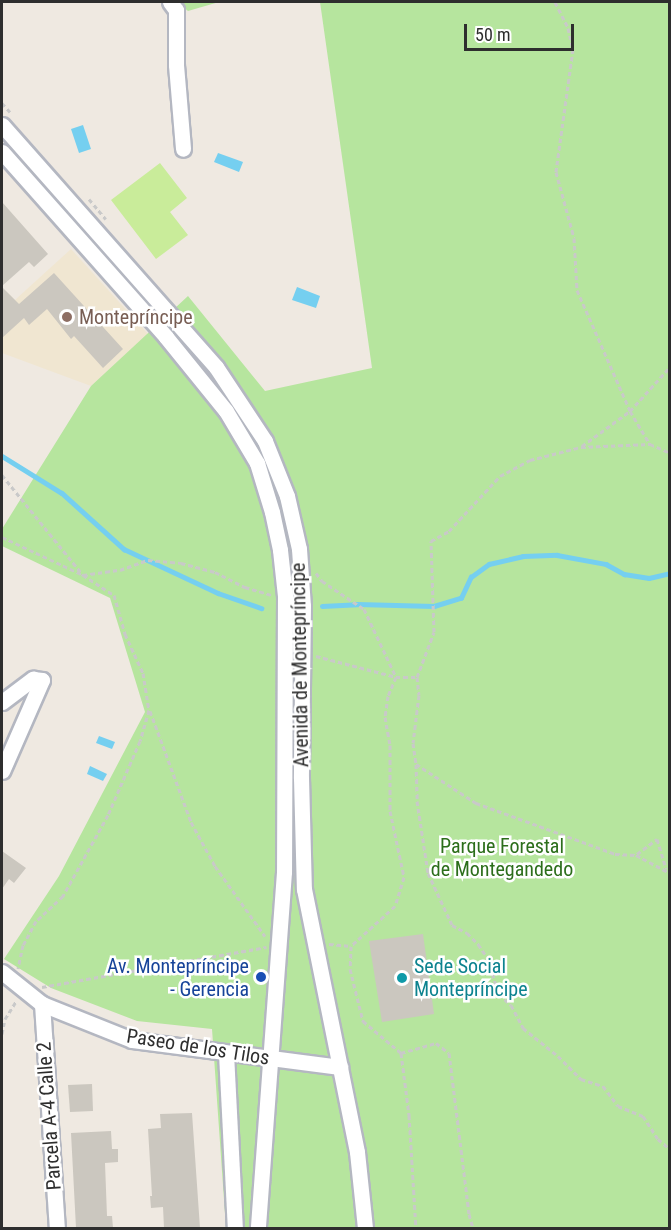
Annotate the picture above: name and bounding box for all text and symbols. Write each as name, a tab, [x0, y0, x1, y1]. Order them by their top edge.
scale bar	[467, 12, 576, 50]
text: 50 m	[475, 24, 510, 45]
place label: Montepríncipe	[79, 305, 193, 329]
marker: Montepríncipe	[60, 310, 74, 324]
street label: Avenida de Montepríncipe	[286, 562, 314, 768]
park label: Parque Forestal de Montegandedo	[431, 834, 573, 881]
place label: Av. Montepríncipe - Gerencia	[107, 954, 249, 1001]
place label: Sede Social Montepríncipe	[414, 954, 528, 1001]
marker: Av. Montepríncipe - Gerencia	[254, 970, 268, 984]
marker: Sede Social Montepríncipe	[395, 971, 409, 985]
street label: Paseo de los Tilos	[125, 1024, 271, 1070]
street label: Parcela A-4 Calle 2	[32, 1041, 66, 1191]

